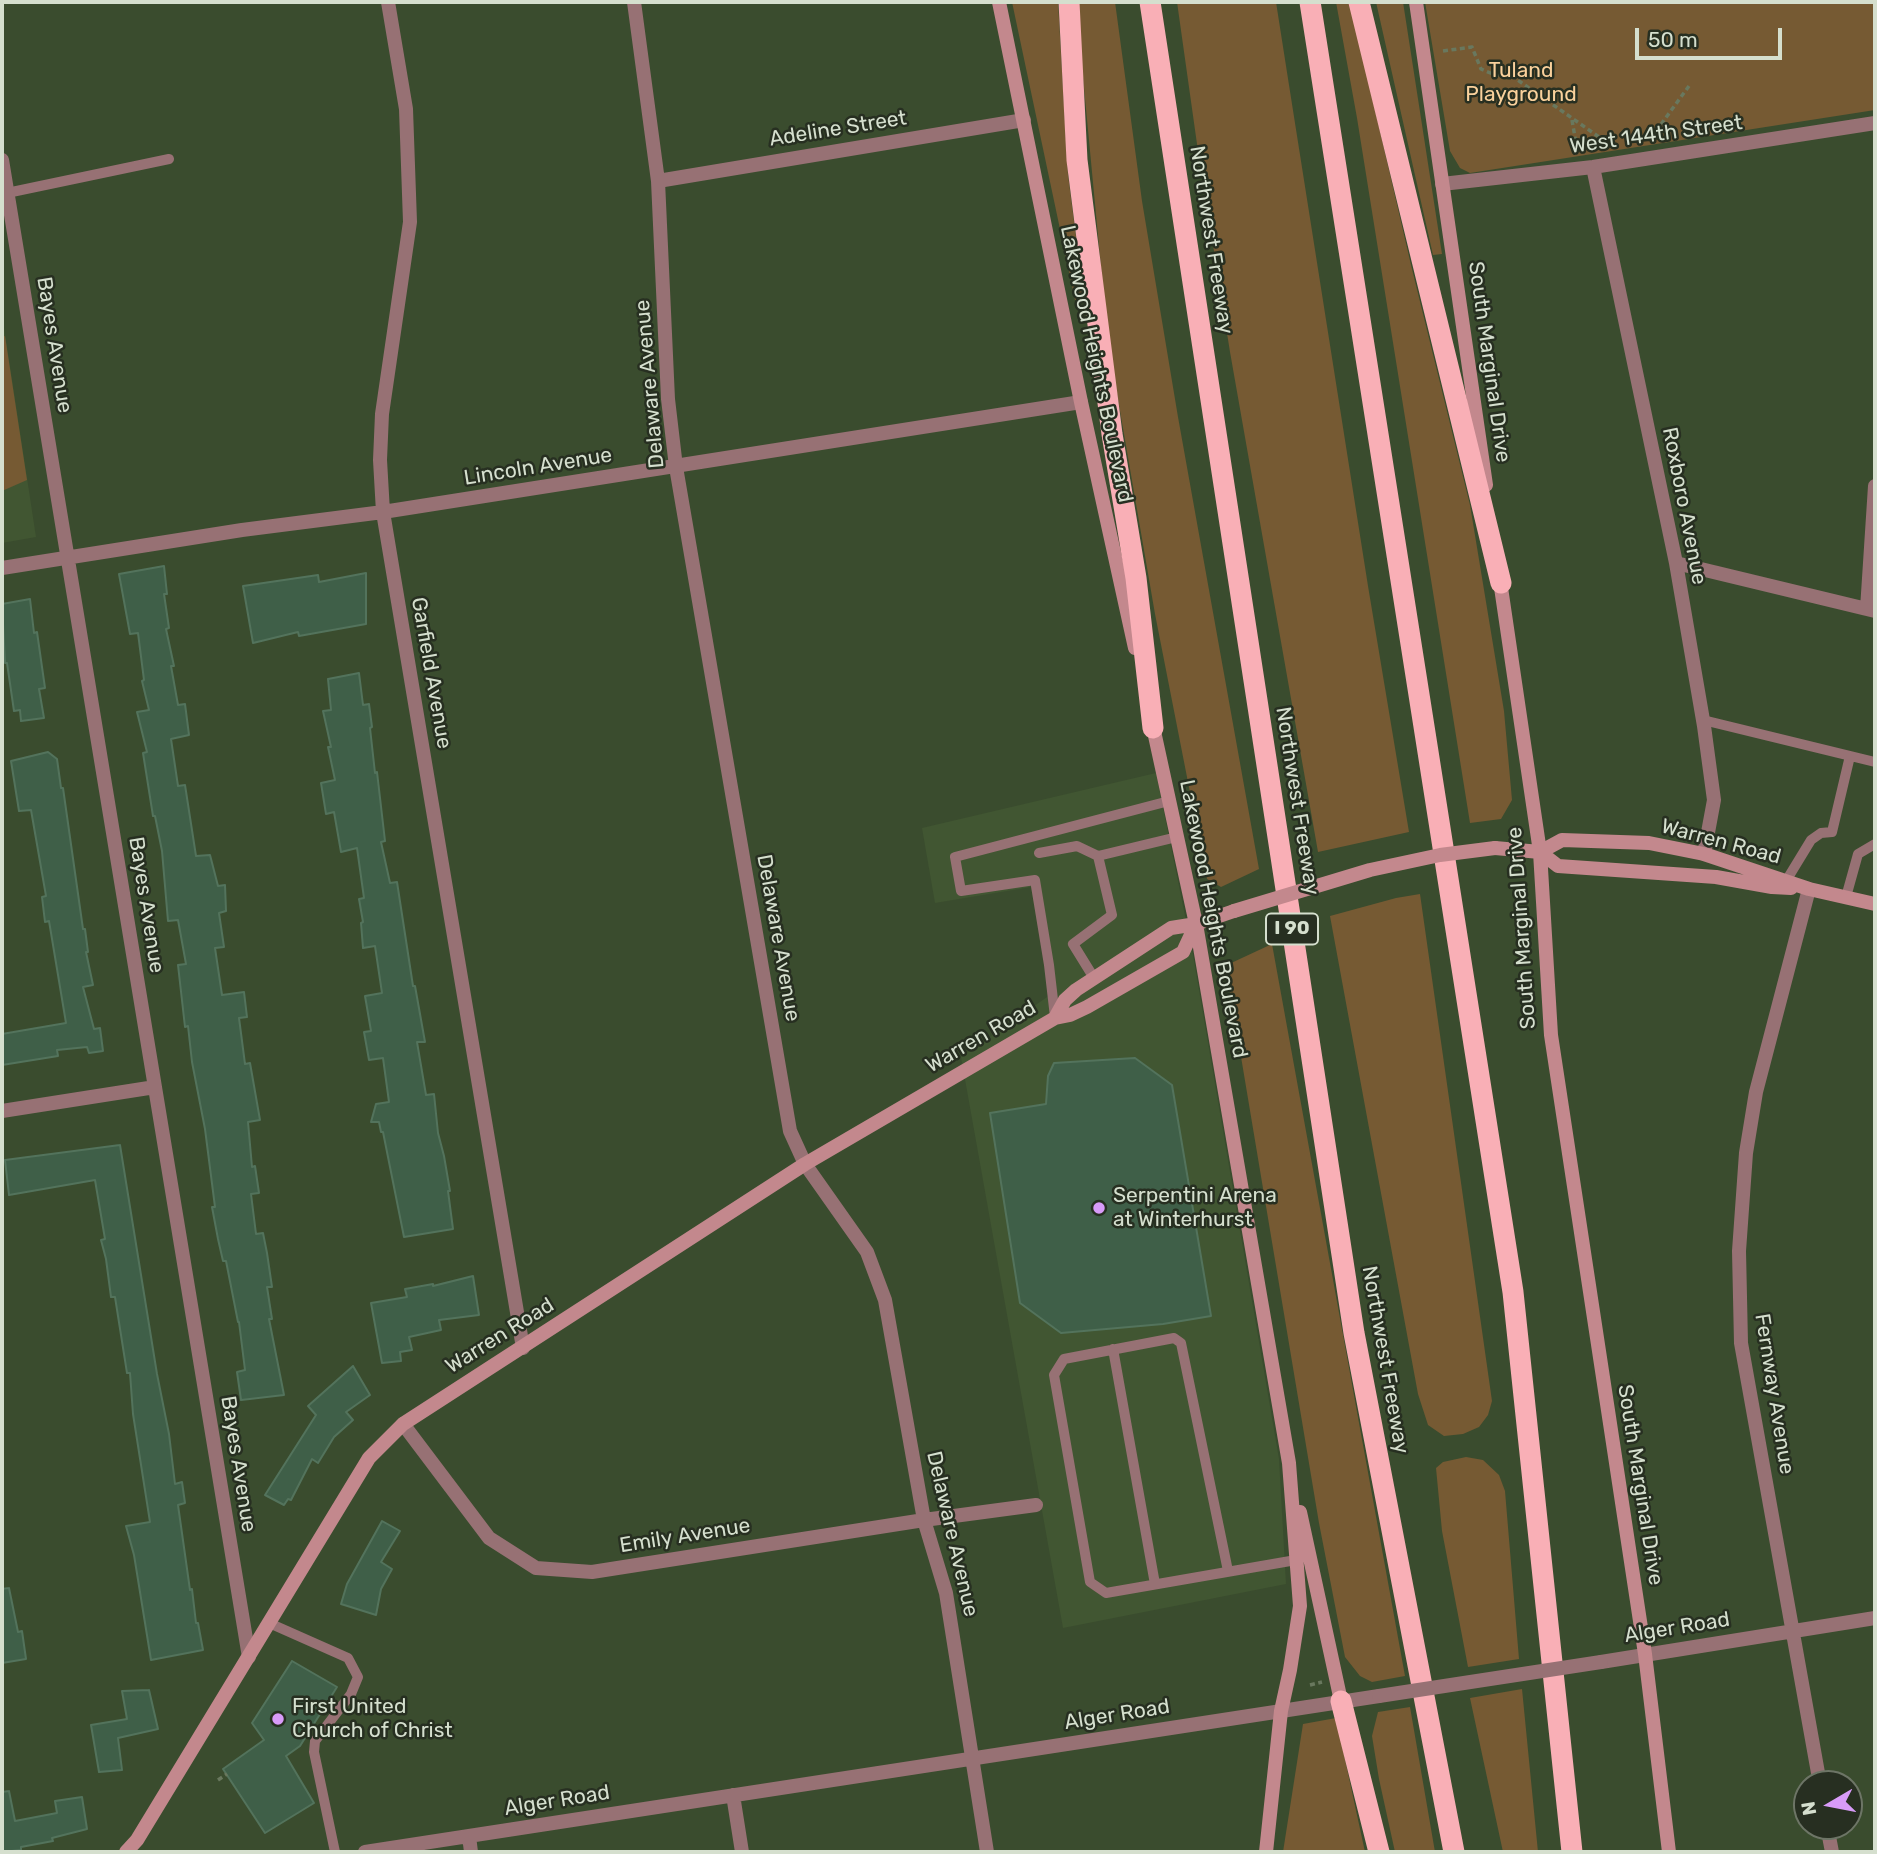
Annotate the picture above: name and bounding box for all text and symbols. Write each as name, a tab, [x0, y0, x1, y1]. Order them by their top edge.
scale bar	[1639, 14, 1786, 58]
text: 50 m	[1648, 27, 1698, 52]
park label: Tuland Playground	[1465, 58, 1577, 108]
street label: Adeline Street	[768, 106, 908, 152]
street label: West 144th Street	[1568, 110, 1744, 160]
street label: Northwest Freeway	[1184, 144, 1238, 336]
street label: Lakewood Heights Boulevard	[1054, 223, 1138, 505]
street label: South Marginal Drive	[1462, 260, 1516, 464]
street label: Bayes Avenue	[31, 275, 77, 415]
street label: Delaware Avenue	[630, 299, 670, 469]
street label: Roxboro Avenue	[1656, 425, 1712, 587]
street label: Lincoln Avenue	[462, 443, 614, 491]
street label: Garfield Avenue	[405, 595, 457, 751]
street label: Northwest Freeway	[1270, 705, 1324, 897]
street label: Lakewood Heights Boulevard	[1174, 778, 1252, 1060]
street label: Warren Road	[1658, 814, 1784, 870]
street label: South Marginal Drive	[1502, 826, 1542, 1030]
street label: Bayes Avenue	[123, 835, 169, 975]
street label: Delaware Avenue	[751, 852, 805, 1024]
road number: I 90	[1266, 914, 1318, 945]
street label: Warren Road	[921, 995, 1041, 1079]
place label: Serpentini Arena at Winterhurst	[1113, 1183, 1277, 1233]
marker: Serpentini Arena at Winterhurst	[1091, 1200, 1107, 1216]
street label: Northwest Freeway	[1356, 1264, 1414, 1456]
street label: Warren Road	[441, 1293, 559, 1379]
street label: Fernway Avenue	[1749, 1312, 1799, 1476]
street label: South Marginal Drive	[1612, 1383, 1668, 1587]
street label: Bayes Avenue	[215, 1394, 261, 1534]
street label: Delaware Avenue	[921, 1449, 983, 1619]
street label: Emily Avenue	[618, 1513, 752, 1559]
street label: Alger Road	[1623, 1607, 1731, 1649]
place label: First United Church of Christ	[292, 1694, 453, 1744]
street label: Alger Road	[1063, 1694, 1171, 1736]
marker: First United Church of Christ	[270, 1711, 286, 1727]
north arrow	[1793, 1770, 1863, 1840]
street label: Alger Road	[503, 1780, 611, 1822]
text: N	[1796, 1800, 1821, 1817]

